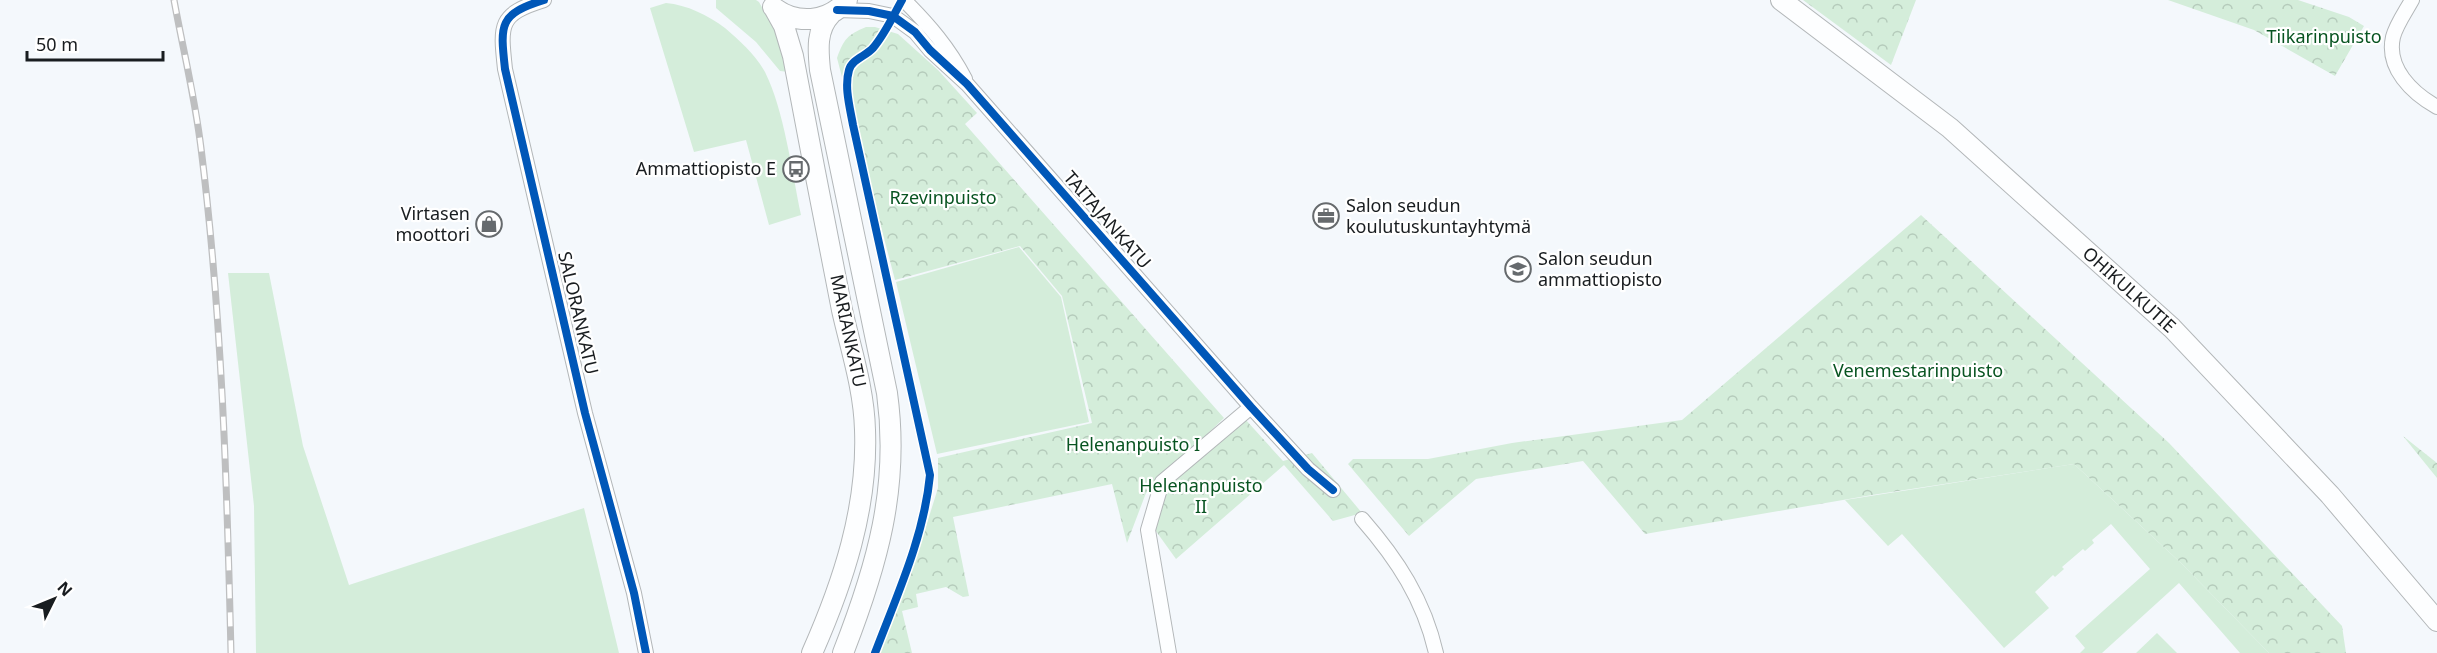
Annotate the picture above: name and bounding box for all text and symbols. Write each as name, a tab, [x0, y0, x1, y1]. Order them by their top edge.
scale bar	[27, 24, 164, 62]
park label: Tiikarinpuisto	[2266, 24, 2382, 48]
text: 50 m	[36, 32, 78, 56]
bus stop icon: Ammattiopisto E	[781, 154, 811, 184]
place label: Ammattiopisto E	[636, 156, 776, 180]
street label: TAITAJANKATU	[1059, 165, 1157, 273]
park label: Rzevinpuisto	[889, 185, 997, 209]
place label: Salon seudun koulutuskuntayhtymä	[1346, 193, 1531, 238]
place label: Virtasen moottori	[395, 201, 470, 246]
office icon: Salon seudun koulutuskuntayhtymä	[1311, 201, 1341, 231]
shop icon: Virtasen moottori	[474, 209, 504, 239]
street label: OHIKULKUTIE	[2078, 241, 2181, 338]
place label: Salon seudun ammattiopisto	[1538, 246, 1662, 291]
street label: SALORANKATU	[553, 249, 605, 377]
school or university icon: Salon seudun ammattiopisto	[1503, 254, 1533, 284]
street label: MARIANKATU	[825, 272, 873, 389]
park label: Venemestarinpuisto	[1833, 358, 2003, 382]
park label: Helenanpuisto I	[1066, 432, 1200, 456]
park label: Helenanpuisto II	[1139, 473, 1263, 518]
north arrow	[24, 569, 84, 629]
text: N	[52, 577, 77, 601]

